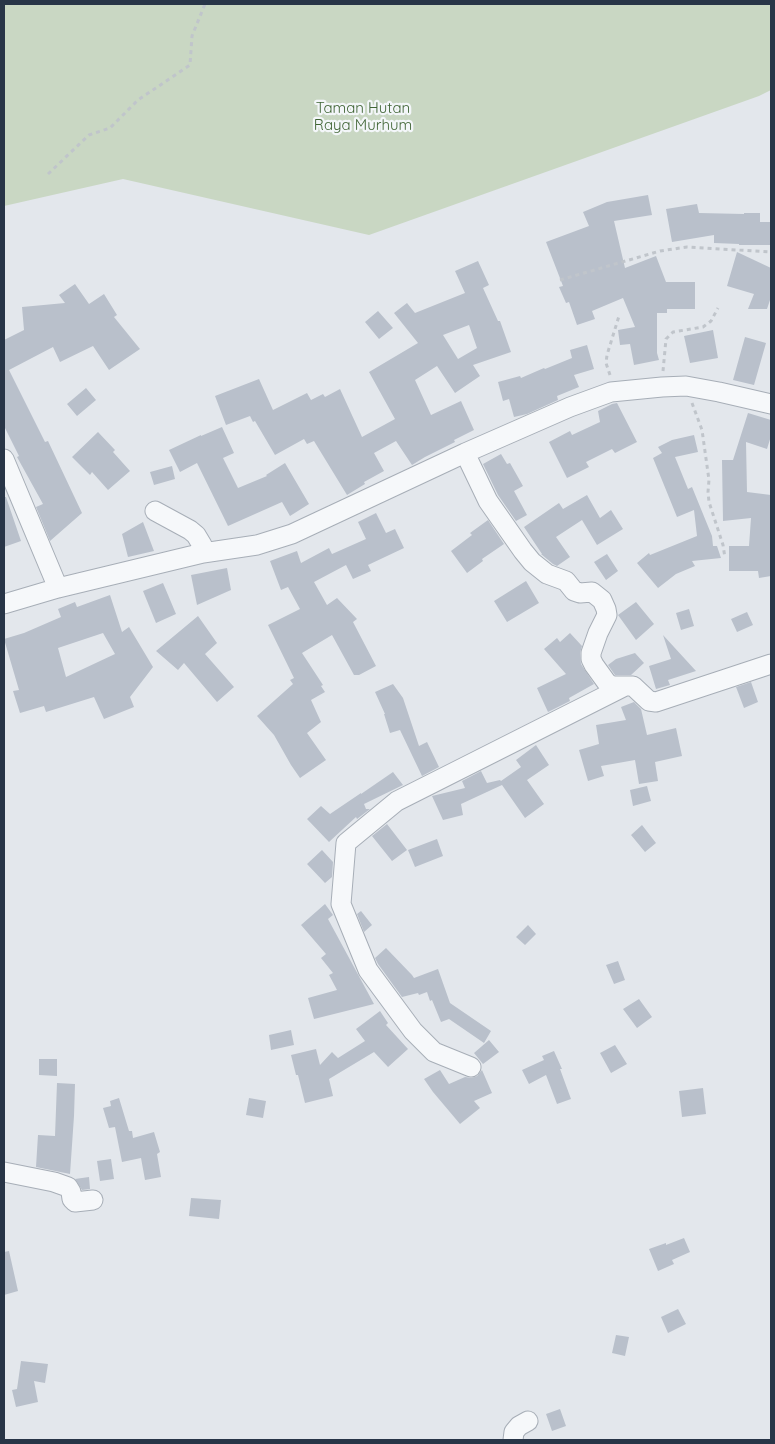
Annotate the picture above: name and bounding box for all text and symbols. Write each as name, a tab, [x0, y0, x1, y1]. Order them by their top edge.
park label: Taman Hutan Raya Murhum	[314, 99, 412, 134]

